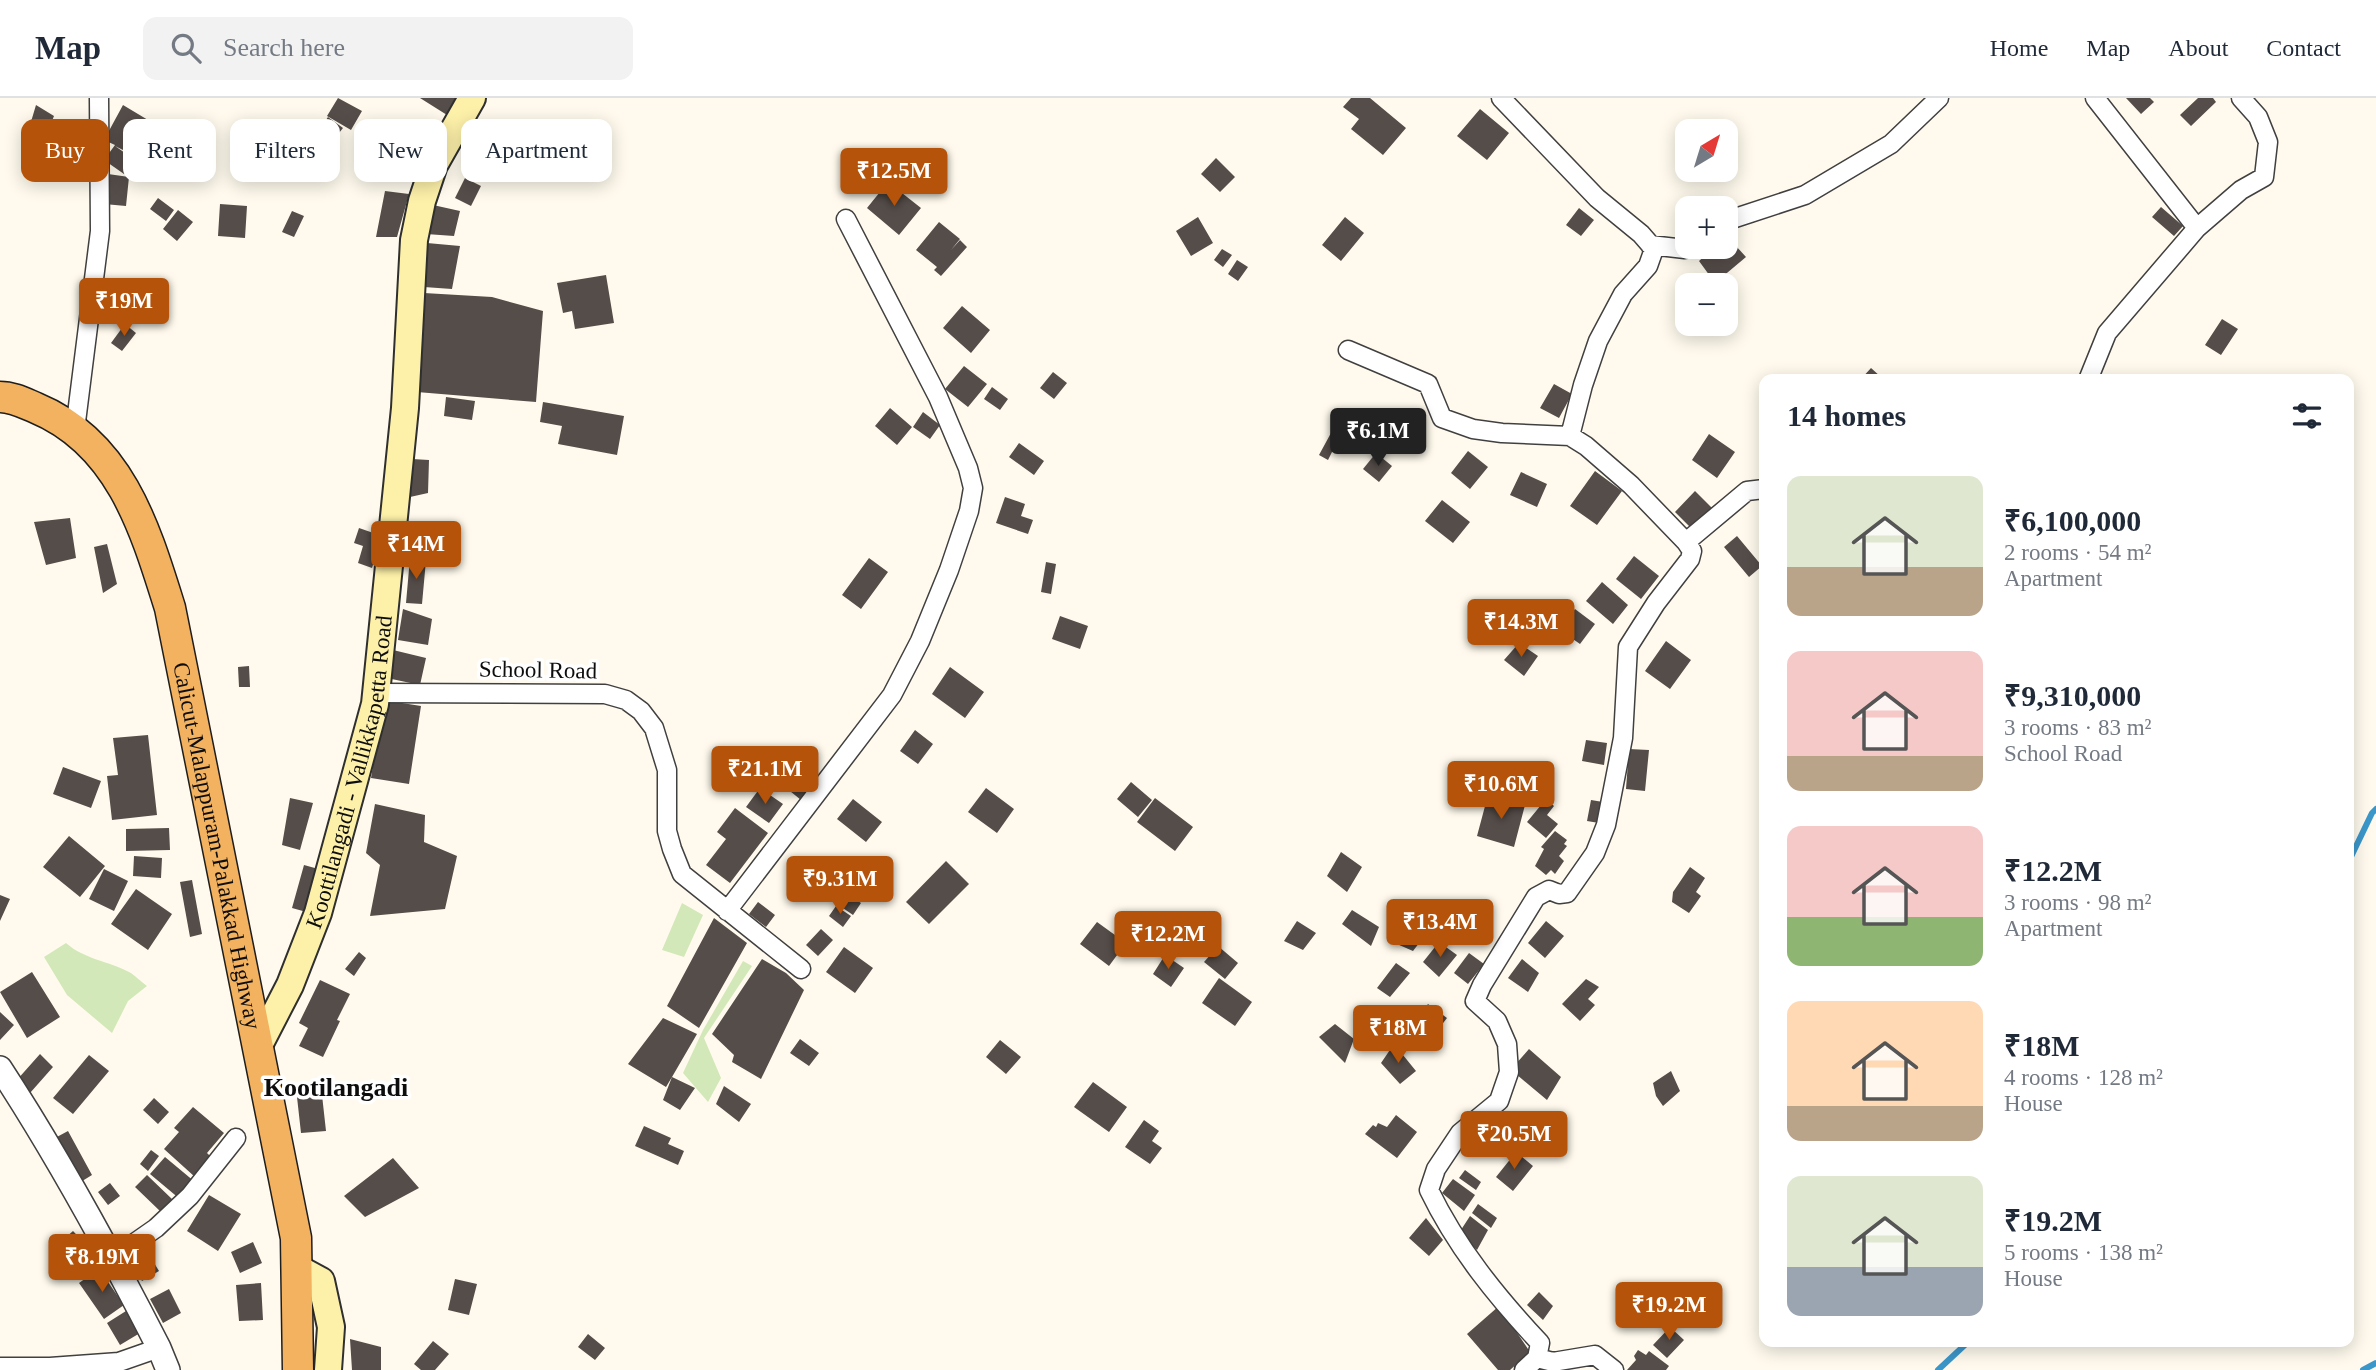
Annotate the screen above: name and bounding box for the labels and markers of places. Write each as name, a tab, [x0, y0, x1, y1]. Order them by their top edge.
pin: ₹12.5M	[837, 148, 951, 208]
pin: ₹19M	[83, 278, 165, 338]
pin: ₹6.1M	[1329, 408, 1427, 468]
pin: ₹14M	[375, 522, 457, 581]
pin: ₹14.3M	[1464, 600, 1578, 659]
pin: ₹21.1M	[708, 746, 822, 806]
pin: ₹10.6M	[1444, 762, 1558, 821]
pin: ₹9.31M	[783, 856, 897, 916]
pin: ₹13.4M	[1383, 900, 1497, 959]
pin: ₹12.2M	[1111, 912, 1225, 971]
pin: ₹18M	[1357, 1006, 1439, 1065]
pin: ₹20.5M	[1457, 1112, 1571, 1171]
pin: ₹8.19M	[45, 1234, 159, 1294]
pin: ₹19.2M	[1612, 1282, 1726, 1342]

